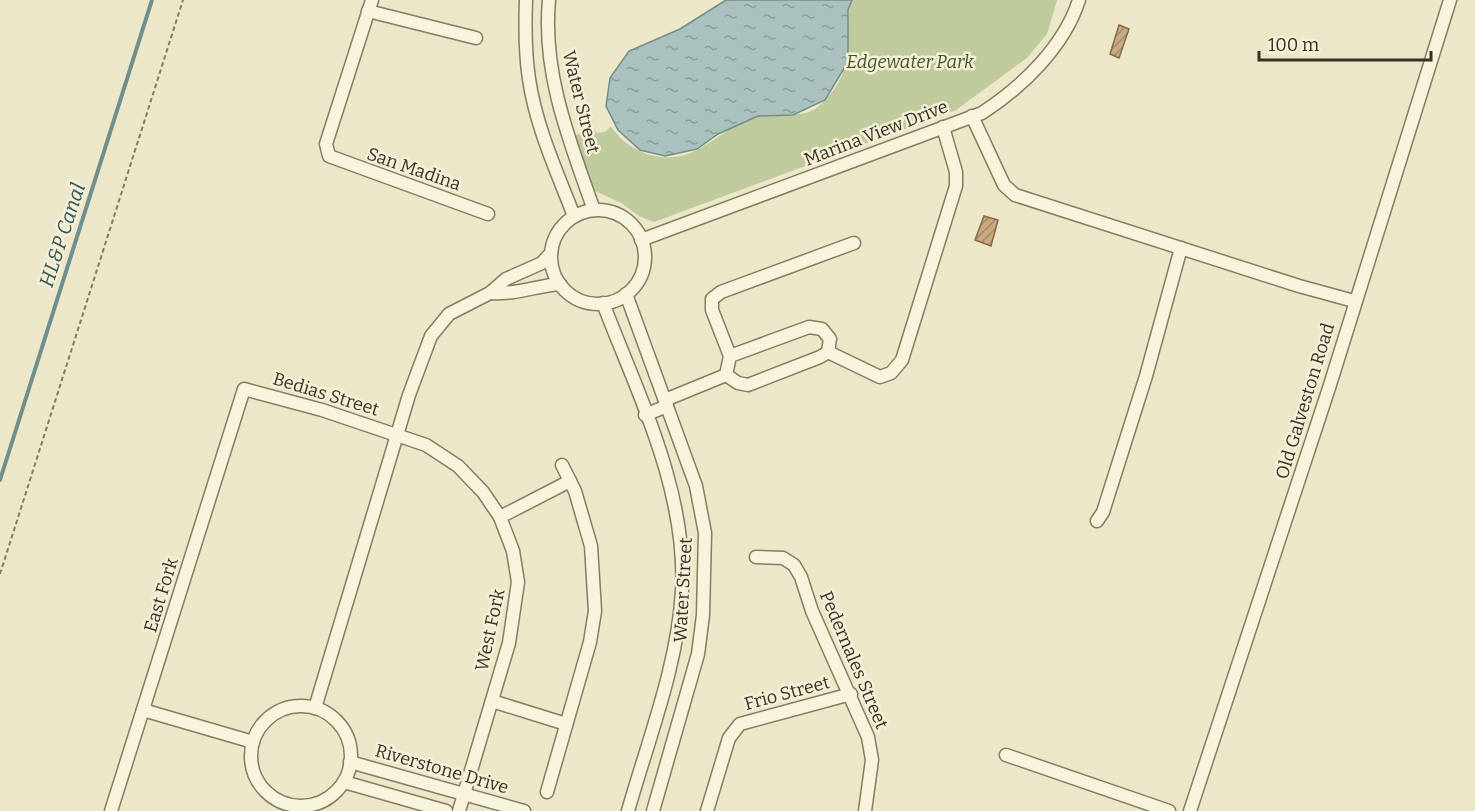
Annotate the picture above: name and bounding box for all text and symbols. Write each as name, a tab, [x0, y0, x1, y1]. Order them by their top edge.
scale bar	[1259, 24, 1432, 62]
text: 100 m	[1268, 34, 1319, 56]
street label: Water Street	[558, 48, 605, 156]
park label: Edgewater Park	[846, 51, 974, 73]
street label: Marina View Drive	[801, 95, 951, 171]
street label: San Madina	[364, 143, 464, 195]
water label: HL&P Canal	[34, 180, 90, 290]
street label: Old Galveston Road	[1271, 320, 1339, 482]
street label: Bedias Street	[270, 367, 382, 421]
street label: Water Street	[669, 536, 697, 643]
street label: East Fork	[139, 554, 183, 635]
street label: West Fork	[471, 586, 510, 673]
street label: Pedernales Street	[815, 588, 893, 733]
street label: Frio Street	[742, 671, 833, 715]
street label: Riverstone Drive	[373, 739, 511, 799]

